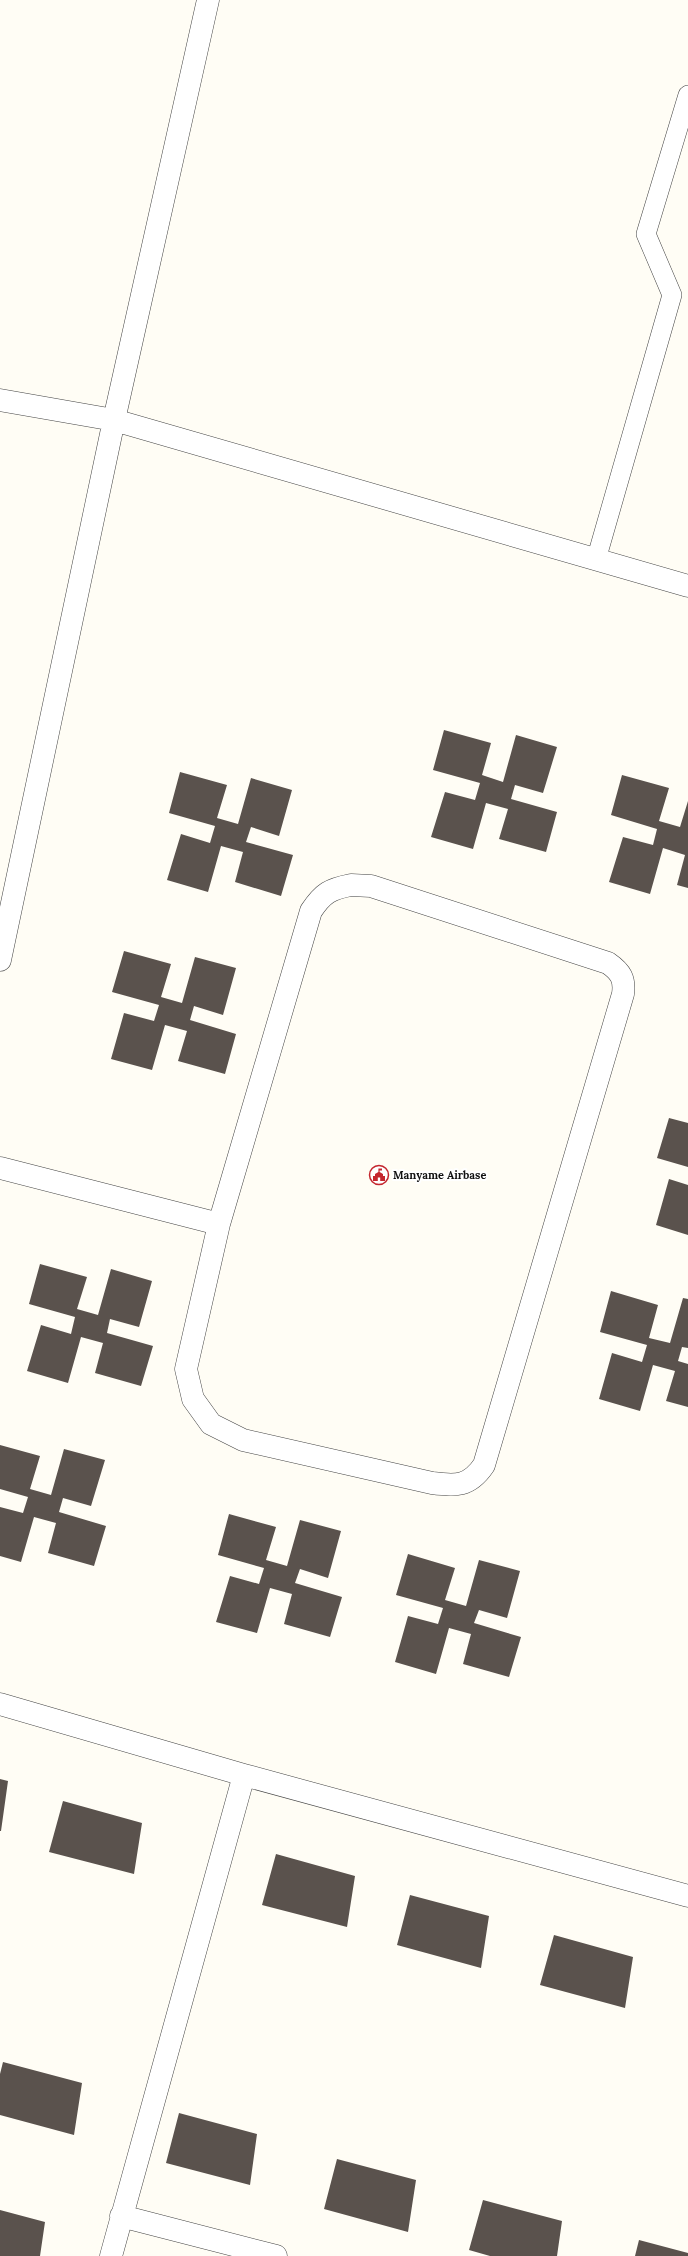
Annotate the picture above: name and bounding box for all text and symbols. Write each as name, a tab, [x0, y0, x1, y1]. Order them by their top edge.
public building icon: Manyame Airbase	[368, 1164, 390, 1186]
place label: Manyame Airbase	[393, 1168, 486, 1182]

